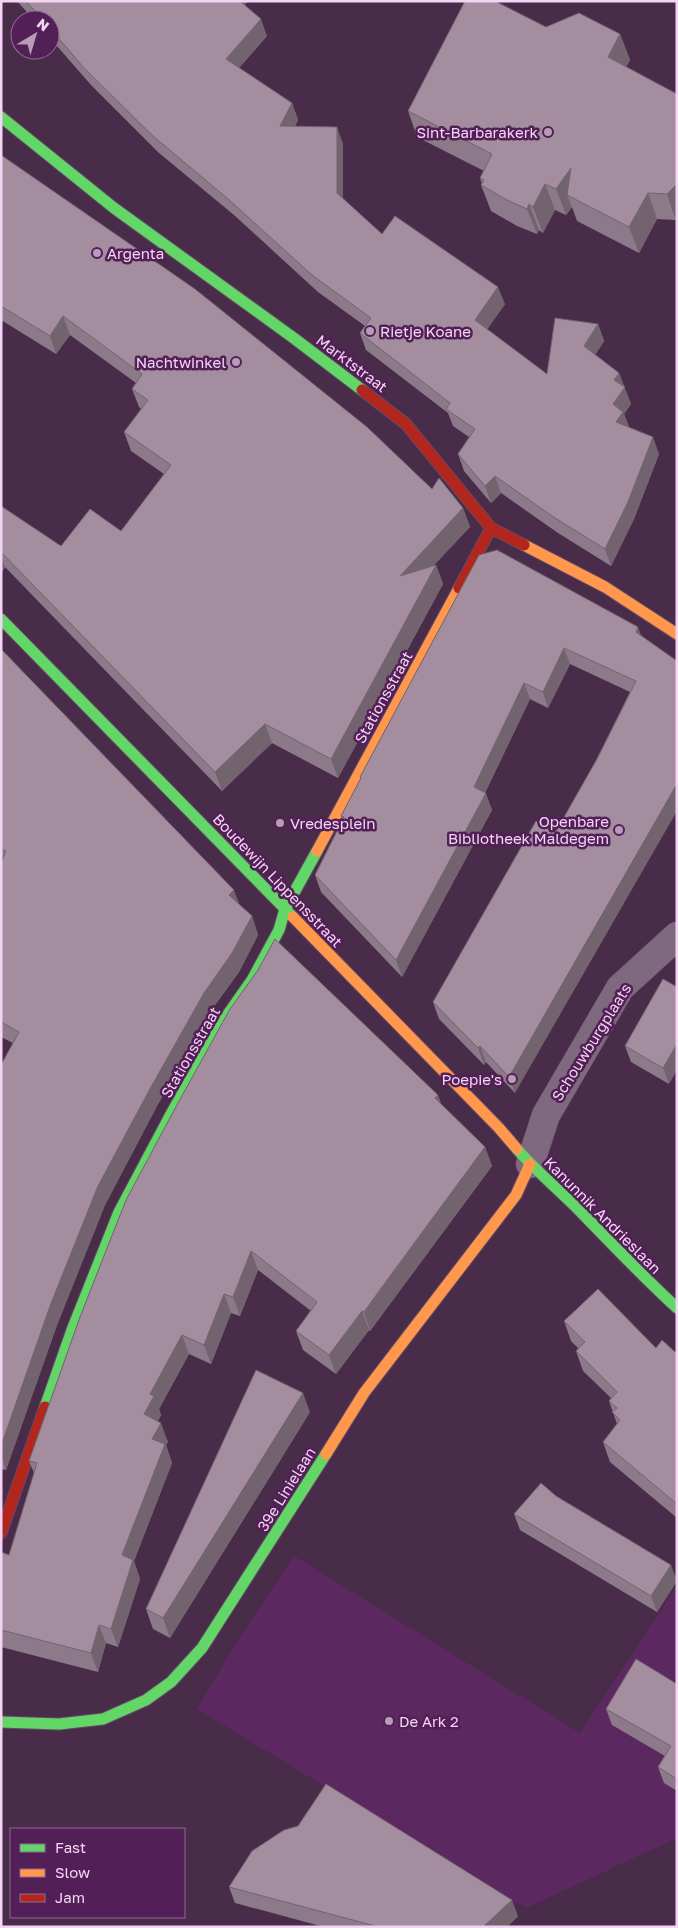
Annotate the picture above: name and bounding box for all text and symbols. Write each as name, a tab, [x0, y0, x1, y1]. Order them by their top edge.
north arrow	[10, 10, 60, 60]
text: N	[34, 14, 53, 34]
place label: Sint-Barbarakerk	[416, 123, 539, 141]
marker: Sint-Barbarakerk	[542, 126, 554, 138]
place label: Argenta	[107, 244, 164, 262]
marker: Argenta	[91, 247, 103, 259]
place label: Rietje Koane	[380, 322, 471, 340]
marker: Rietje Koane	[364, 325, 376, 337]
street label: Marktstraat	[313, 330, 391, 396]
place label: Nachtwinkel	[136, 353, 226, 371]
marker: Nachtwinkel	[230, 356, 242, 368]
street label: Stationsstraat	[350, 648, 416, 746]
street label: Boudewijn Lippensstraat	[210, 810, 346, 950]
place label: Openbare Bibliotheek Maldegem	[448, 812, 609, 847]
place label: Vredesplein	[290, 814, 376, 832]
marker: Vredesplein	[274, 817, 286, 829]
marker: Openbare Bibliotheek Maldegem	[613, 824, 625, 836]
street label: Schouwburgplaats	[548, 980, 634, 1104]
street label: Stationsstraat	[157, 1003, 223, 1101]
place label: Poepie's	[442, 1070, 502, 1088]
marker: Poepie's	[506, 1073, 518, 1085]
street label: Kanunnik Andrieslaan	[541, 1153, 665, 1277]
street label: 39e Linielaan	[253, 1444, 319, 1534]
place label: De Ark 2	[399, 1712, 459, 1730]
marker: De Ark 2	[383, 1715, 395, 1727]
legend	[10, 1828, 185, 1918]
text: Fast	[55, 1838, 86, 1856]
text: Slow	[55, 1863, 90, 1881]
text: Jam	[55, 1888, 85, 1906]

